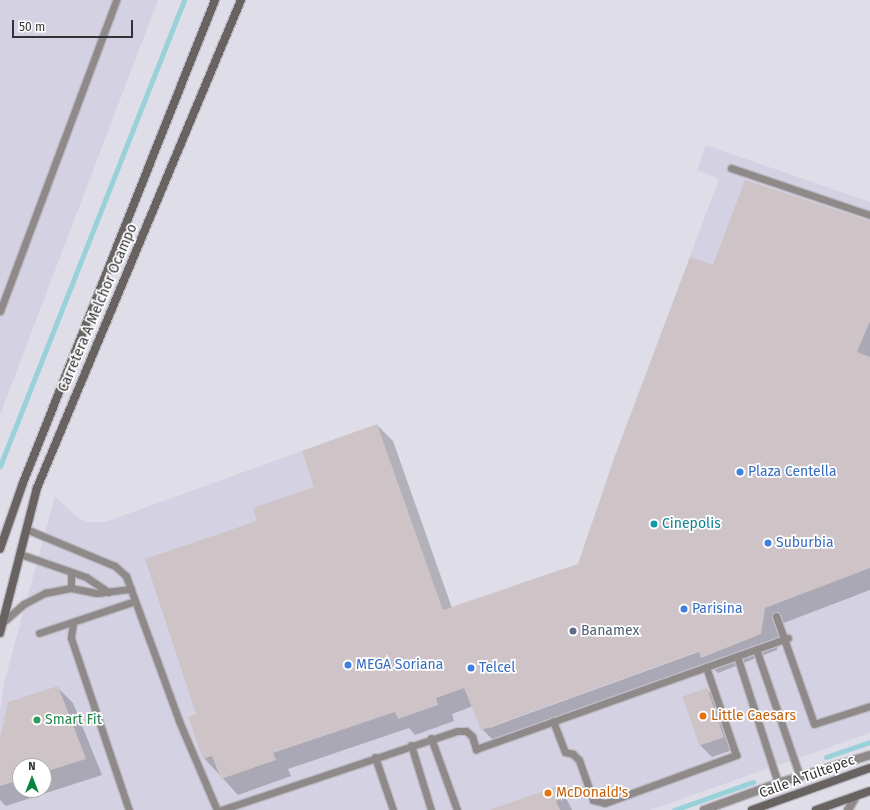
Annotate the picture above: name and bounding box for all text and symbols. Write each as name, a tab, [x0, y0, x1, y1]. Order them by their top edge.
scale bar	[14, 12, 135, 38]
text: 50 m	[19, 20, 45, 34]
street label: Carretera A Melchor Ocampo	[55, 221, 141, 395]
place label: Plaza Centella	[748, 464, 836, 480]
marker: Plaza Centella	[735, 467, 745, 477]
place label: Cinepolis	[662, 516, 721, 532]
marker: Cinepolis	[649, 519, 659, 529]
place label: Suburbia	[776, 535, 834, 551]
marker: Suburbia	[763, 538, 773, 548]
place label: Parisina	[692, 601, 743, 617]
marker: Parisina	[679, 604, 689, 614]
place label: Banamex	[581, 623, 639, 639]
marker: Banamex	[568, 626, 578, 636]
place label: MEGA Soriana	[356, 657, 443, 673]
marker: MEGA Soriana	[343, 660, 353, 670]
place label: Telcel	[479, 660, 515, 676]
marker: Telcel	[466, 663, 476, 673]
place label: Little Caesars	[711, 708, 796, 724]
marker: Little Caesars	[698, 711, 708, 721]
place label: Smart Fit	[45, 712, 102, 728]
marker: Smart Fit	[32, 715, 42, 725]
street label: Calle A Tultepec	[757, 752, 857, 802]
north arrow	[12, 758, 52, 798]
text: N	[28, 760, 36, 773]
place label: McDonald's	[556, 785, 628, 801]
marker: McDonald's	[543, 788, 553, 798]

